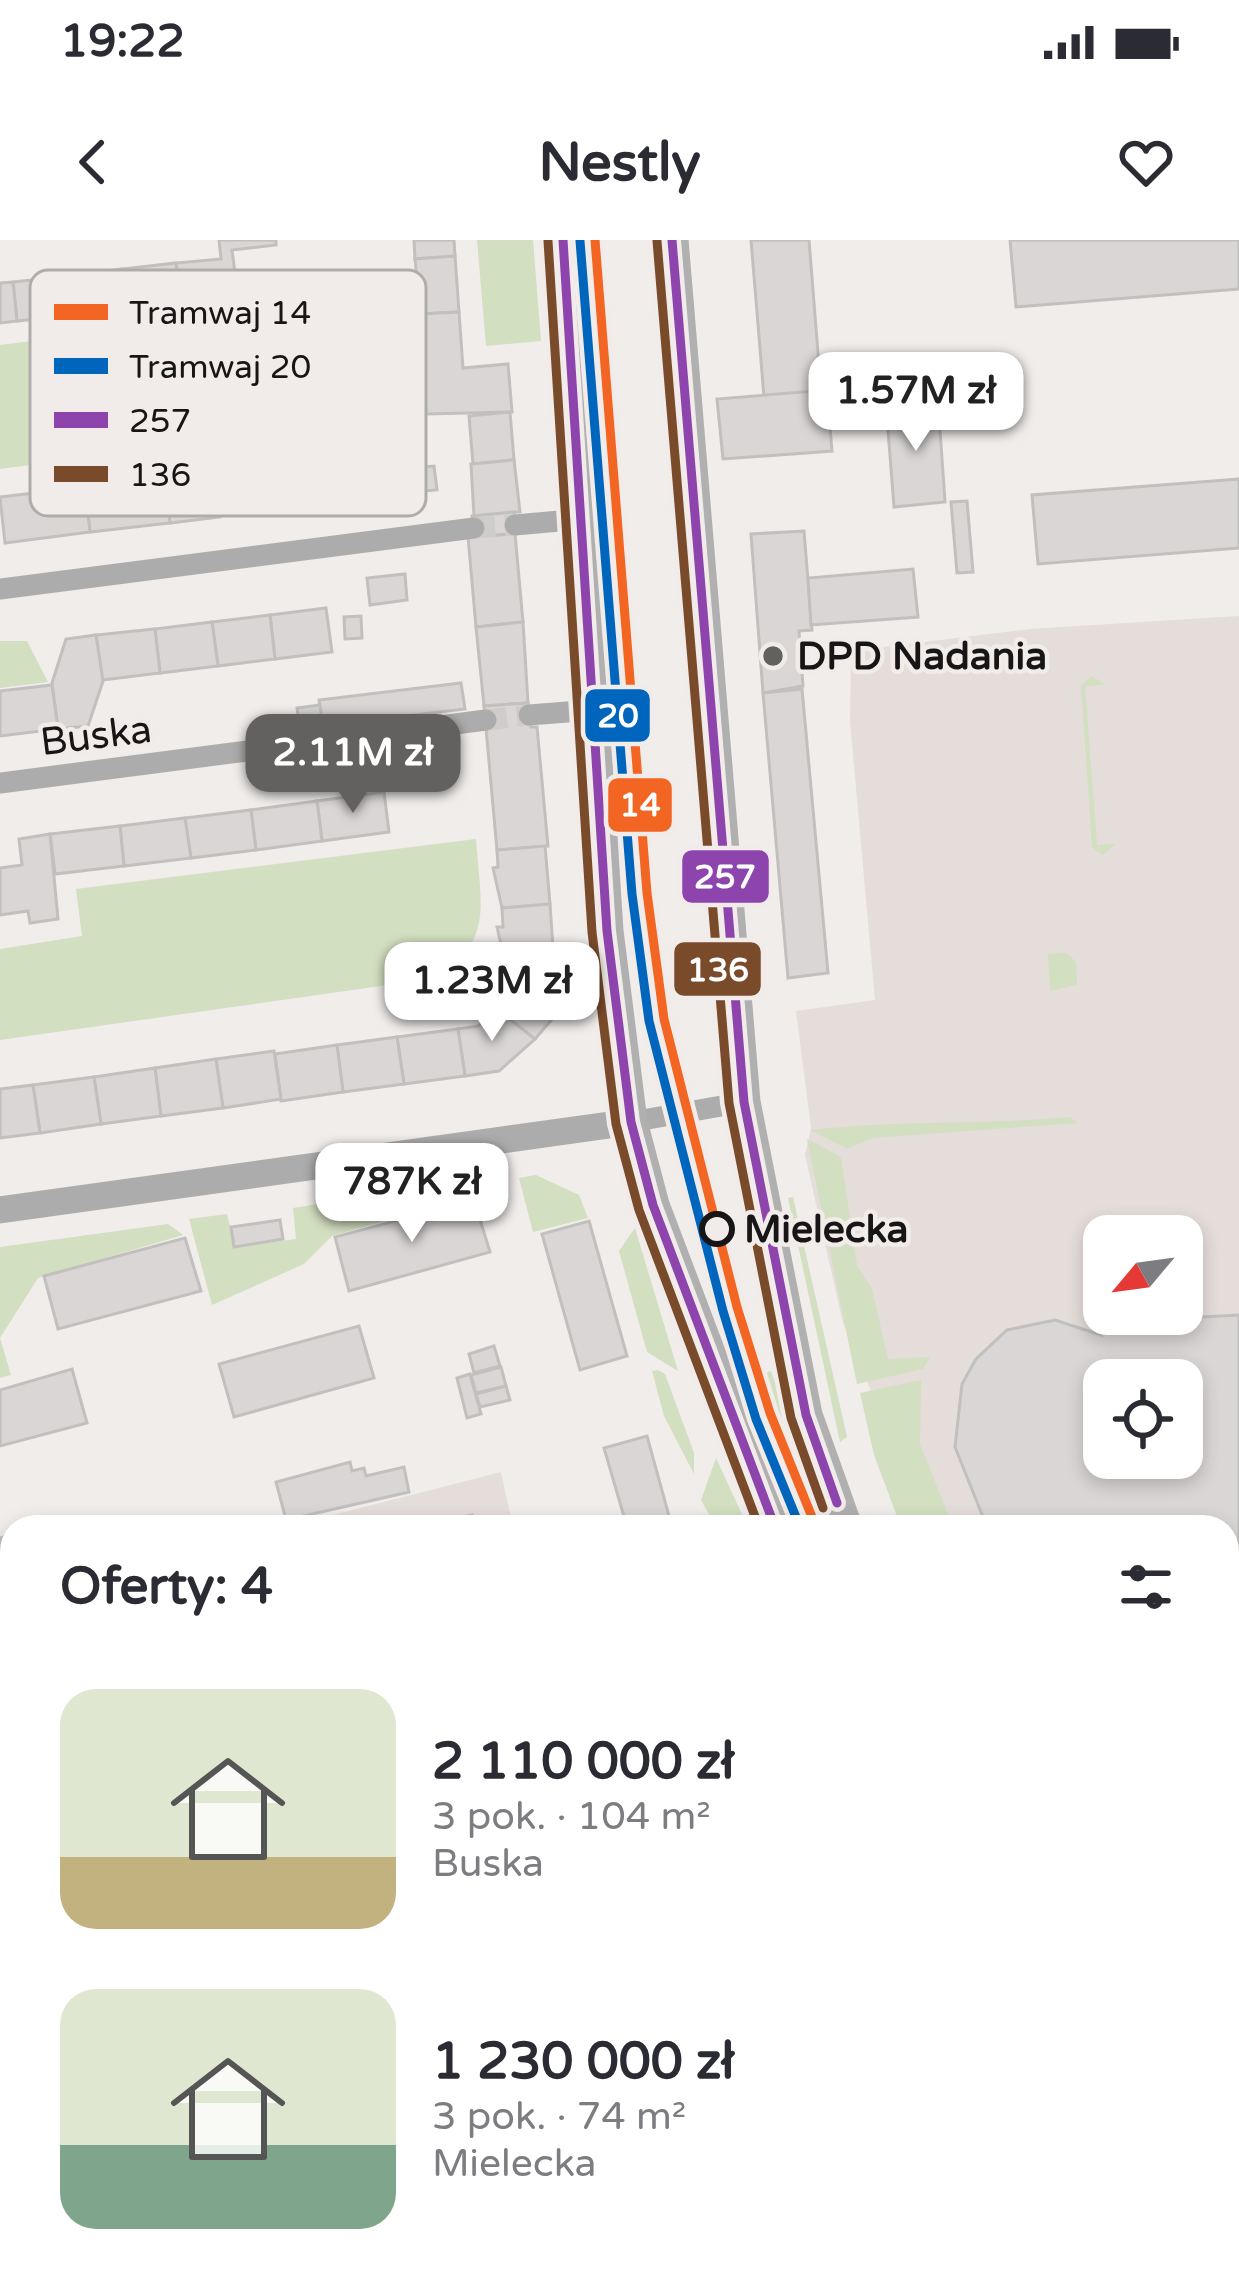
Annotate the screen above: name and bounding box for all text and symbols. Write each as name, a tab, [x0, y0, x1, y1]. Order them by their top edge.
text: 19:22	[60, 15, 185, 69]
icon: back	[60, 129, 126, 195]
icon: heart	[1113, 129, 1179, 195]
text: Nestly	[539, 130, 700, 195]
legend	[30, 270, 426, 516]
text: Tramwaj 14	[129, 294, 311, 333]
text: Tramwaj 20	[129, 348, 311, 387]
pin: 1.57M zł	[792, 352, 1040, 454]
text: 1.57M zł	[836, 367, 996, 414]
text: 257	[129, 402, 191, 441]
text: 136	[129, 456, 191, 495]
place label: DPD Nadania	[797, 633, 1047, 680]
marker: DPD Nadania	[760, 643, 786, 669]
line badge: 20	[583, 687, 652, 744]
text: 20	[597, 697, 639, 736]
street label: Buska	[38, 706, 154, 766]
pin: 2.11M zł	[229, 714, 477, 816]
text: 2.11M zł	[273, 729, 433, 776]
line badge: 14	[606, 776, 674, 834]
text: 14	[619, 786, 661, 825]
line badge: 257	[680, 848, 771, 905]
text: 257	[694, 858, 756, 897]
line badge: 136	[672, 940, 763, 998]
pin: 1.23M zł	[368, 942, 616, 1044]
text: 136	[687, 951, 749, 990]
text: 1.23M zł	[412, 957, 572, 1004]
pin: 787K zł	[301, 1143, 523, 1245]
text: 787K zł	[342, 1158, 482, 1205]
place label: Mielecka	[744, 1206, 908, 1253]
marker: Mielecka	[701, 1213, 733, 1245]
north arrow	[1083, 1215, 1203, 1335]
map controls	[1083, 1215, 1203, 1479]
button: locate	[1083, 1359, 1203, 1479]
icon: filters	[1113, 1554, 1179, 1620]
text: Oferty: 4	[60, 1556, 273, 1618]
text: 2 110 000 zł	[432, 1731, 735, 1793]
icon: home	[156, 1737, 300, 1881]
text: 3 pok. · 104 m²	[432, 1793, 711, 1840]
text: Buska	[432, 1840, 544, 1887]
text: 1 230 000 zł	[432, 2031, 735, 2093]
icon: home	[156, 2037, 300, 2181]
text: 3 pok. · 74 m²	[432, 2093, 686, 2140]
text: Mielecka	[432, 2140, 596, 2187]

